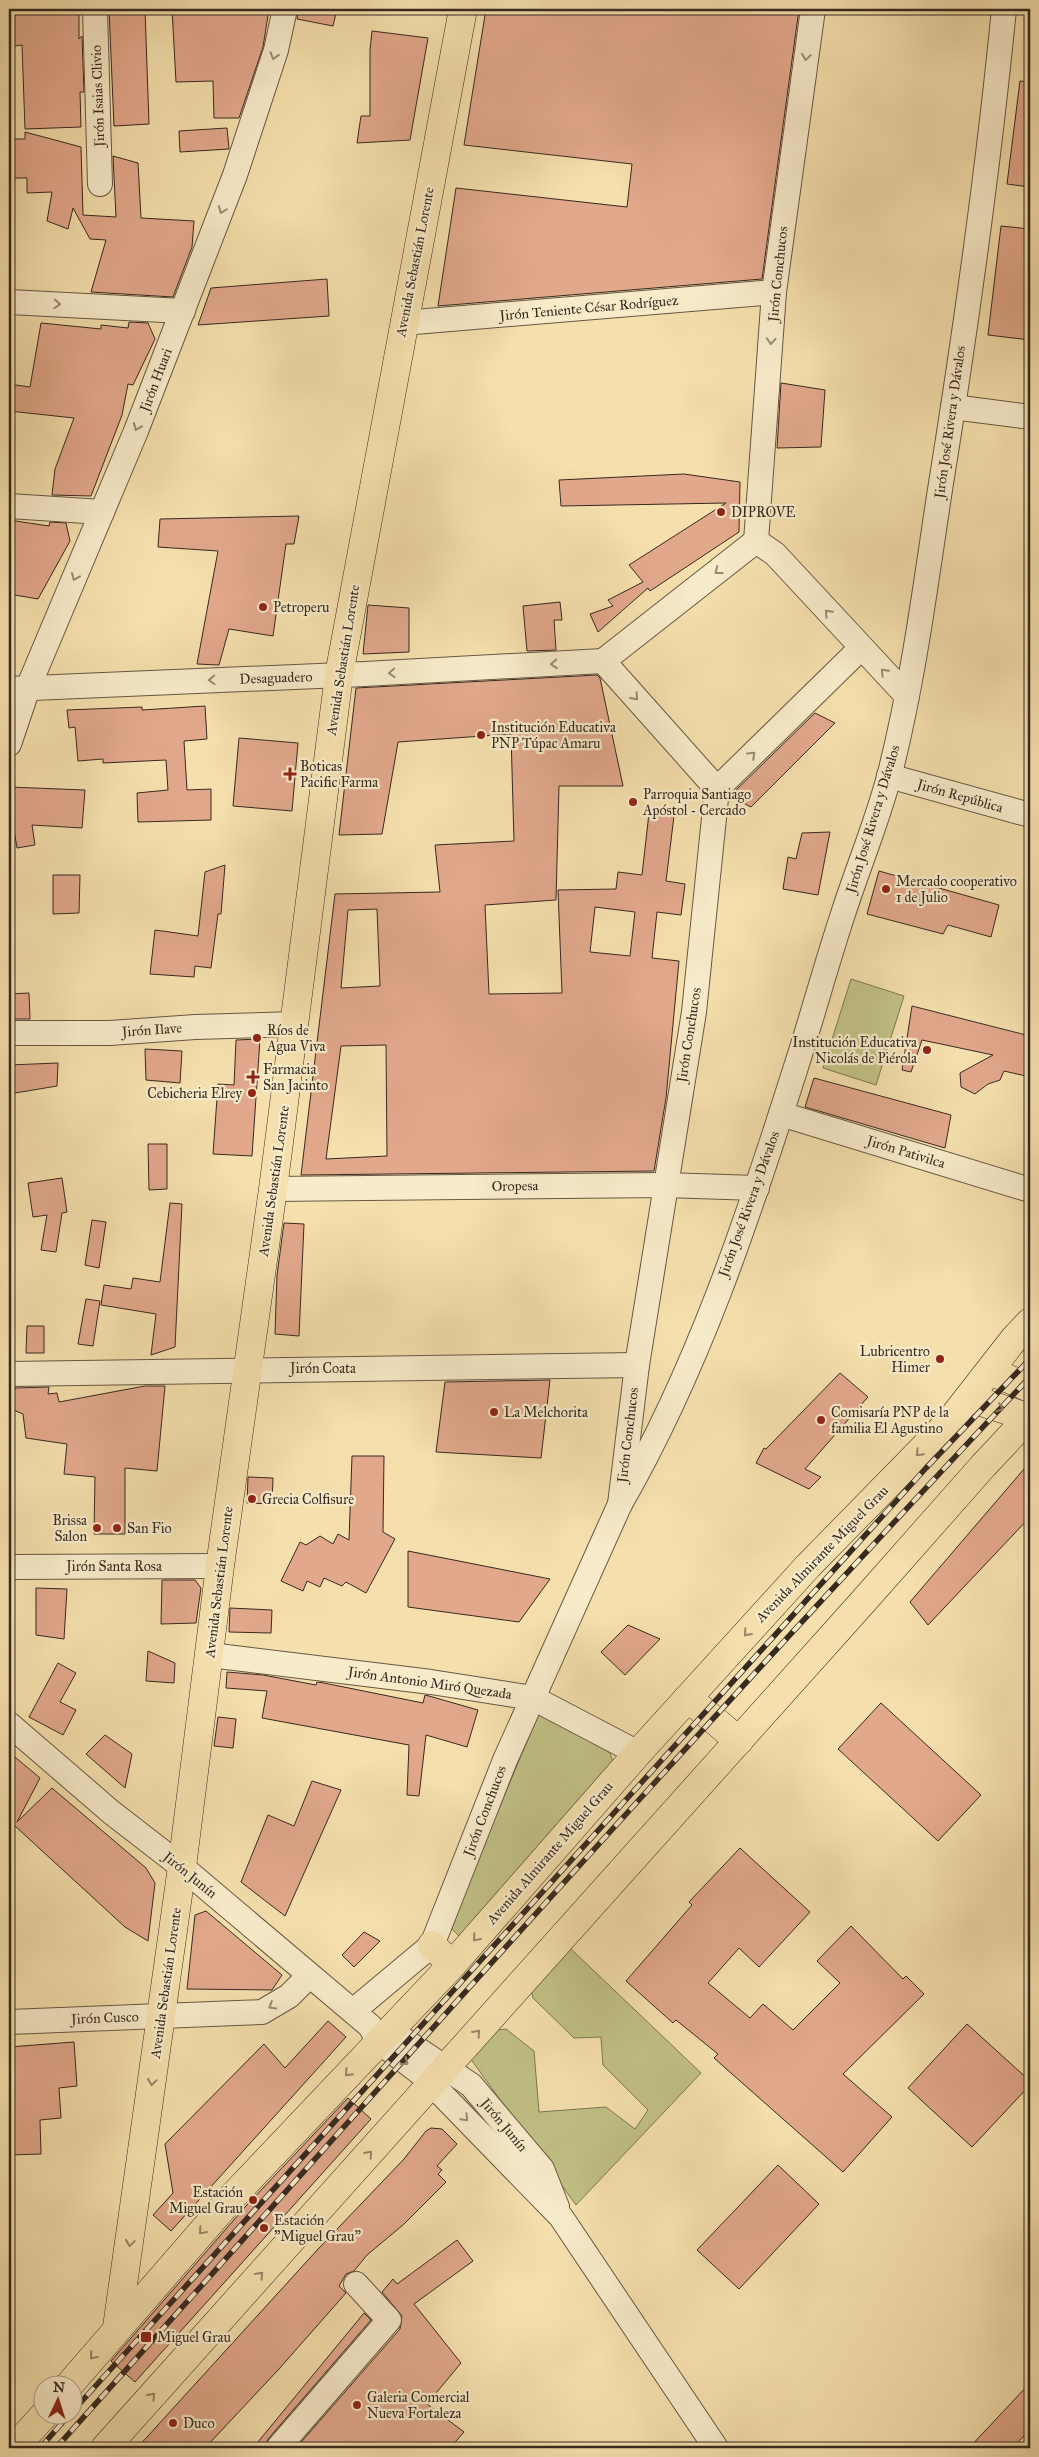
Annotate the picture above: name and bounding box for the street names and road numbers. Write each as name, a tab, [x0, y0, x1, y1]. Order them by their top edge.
street label: Jirón Isaias Clivio	[88, 45, 109, 149]
street label: Avenida Sebastián Lorente	[392, 185, 438, 339]
street label: Jirón Conchucos	[764, 225, 792, 325]
street label: Jirón Teniente César Rodríguez	[497, 292, 680, 325]
street label: Jirón José Rivera y Dávalos	[931, 345, 970, 502]
street label: Jirón Huari	[135, 346, 177, 416]
street label: Avenida Sebastián Lorente	[323, 583, 363, 738]
street label: Desaguadero	[239, 668, 313, 688]
street label: Jirón José Rivera y Dávalos	[842, 743, 905, 897]
street label: Jirón República	[913, 775, 1005, 817]
street label: Jirón Conchucos	[673, 986, 706, 1086]
street label: Jirón Ilave	[119, 1019, 183, 1042]
street label: Avenida Sebastián Lorente	[255, 1104, 293, 1259]
street label: Jirón José Rivera y Dávalos	[714, 1129, 784, 1281]
street label: Jirón Pativilca	[863, 1131, 947, 1173]
street label: Oropesa	[491, 1177, 539, 1195]
street label: Jirón Coata	[288, 1360, 356, 1378]
street label: Jirón Conchucos	[613, 1386, 643, 1486]
street label: Avenida Almirante Miguel Grau	[751, 1482, 892, 1627]
street label: Avenida Sebastián Lorente	[201, 1505, 237, 1660]
street label: Jirón Santa Rosa	[64, 1558, 162, 1576]
street label: Jirón Antonio Miró Quezada	[345, 1663, 513, 1704]
street label: Jirón Conchucos	[459, 1763, 511, 1861]
street label: Avenida Almirante Miguel Grau	[483, 1778, 617, 1929]
street label: Jirón Junín	[158, 1847, 221, 1903]
street label: Avenida Sebastián Lorente	[147, 1906, 185, 2061]
street label: Jirón Cusco	[69, 2008, 139, 2029]
street label: Jirón Junín	[475, 2093, 531, 2156]

